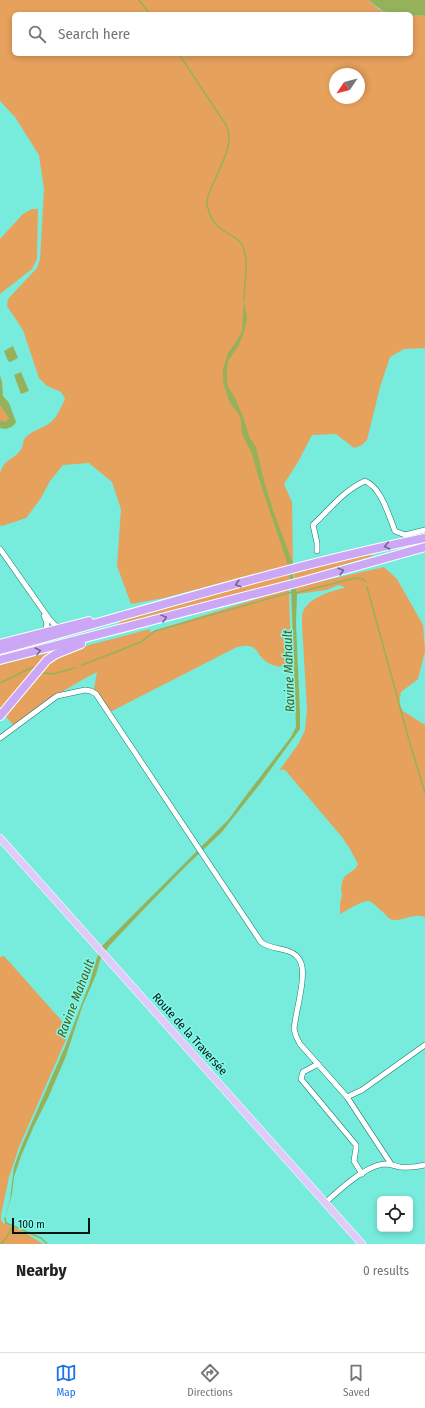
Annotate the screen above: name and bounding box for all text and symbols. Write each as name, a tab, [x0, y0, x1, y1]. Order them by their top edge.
search box	[12, 12, 413, 56]
icon: search	[26, 23, 48, 45]
text: Search here	[58, 25, 130, 43]
north arrow	[329, 68, 365, 104]
one-way arrow	[384, 541, 390, 549]
one-way arrow	[337, 567, 344, 576]
one-way arrow	[235, 580, 241, 588]
one-way arrow	[160, 614, 167, 623]
water label: Ravine Mahault	[280, 629, 297, 712]
one-way arrow	[35, 647, 41, 655]
water label: Ravine Mahault	[54, 956, 97, 1039]
street label: Route de la Traversée	[150, 990, 230, 1078]
map controls	[377, 1196, 413, 1232]
button: locate	[377, 1196, 413, 1232]
scale bar	[12, 1216, 90, 1235]
text: 100 m	[18, 1218, 45, 1231]
text: Nearby	[16, 1260, 67, 1281]
text: 0 results	[363, 1263, 409, 1278]
tab: Map	[55, 1362, 77, 1399]
tab: Directions	[187, 1362, 233, 1399]
tab: Saved	[343, 1362, 370, 1399]

